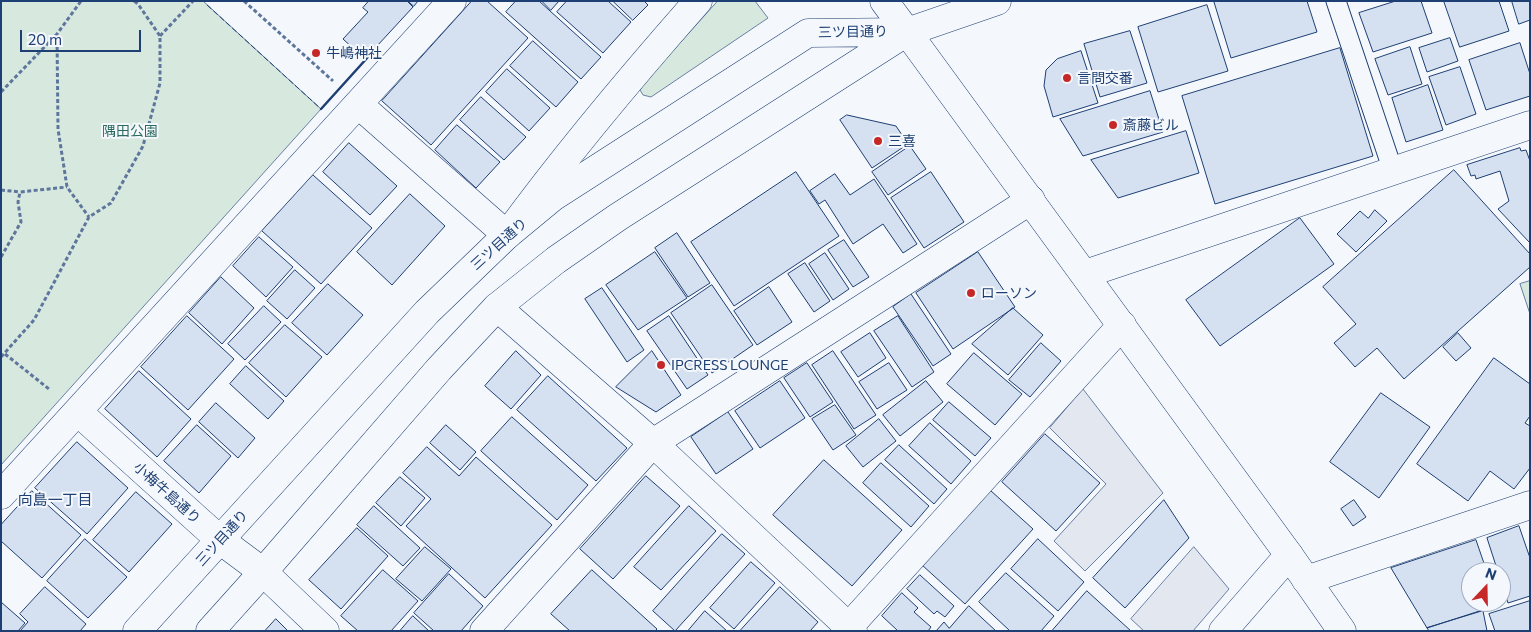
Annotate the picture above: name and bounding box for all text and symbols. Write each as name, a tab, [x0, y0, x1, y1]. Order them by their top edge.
scale bar	[22, 20, 144, 52]
street label: 三ツ目通り	[818, 23, 888, 41]
text: 20 m	[28, 30, 62, 48]
place label: 牛嶋神社	[326, 45, 382, 61]
marker: 牛嶋神社	[310, 47, 322, 59]
place label: 言問交番	[1077, 70, 1133, 86]
marker: 言問交番	[1061, 72, 1073, 84]
place label: 斎藤ビル	[1123, 117, 1179, 133]
marker: 斎藤ビル	[1107, 119, 1119, 131]
park label: 隅田公園	[102, 123, 158, 139]
place label: 三喜	[888, 133, 916, 149]
marker: 三喜	[872, 135, 884, 147]
street label: 三ツ目通り	[467, 214, 531, 274]
place label: ローソン	[981, 285, 1037, 301]
marker: ローソン	[965, 287, 977, 299]
place label: IPCRESS LOUNGE	[671, 357, 789, 373]
marker: IPCRESS LOUNGE	[655, 359, 667, 371]
street label: 小梅牛島通り	[130, 459, 204, 527]
district label: 向島一丁目	[18, 491, 92, 509]
street label: 三ツ目通り	[192, 506, 252, 570]
north arrow	[1461, 562, 1511, 612]
text: N	[1483, 564, 1499, 583]

